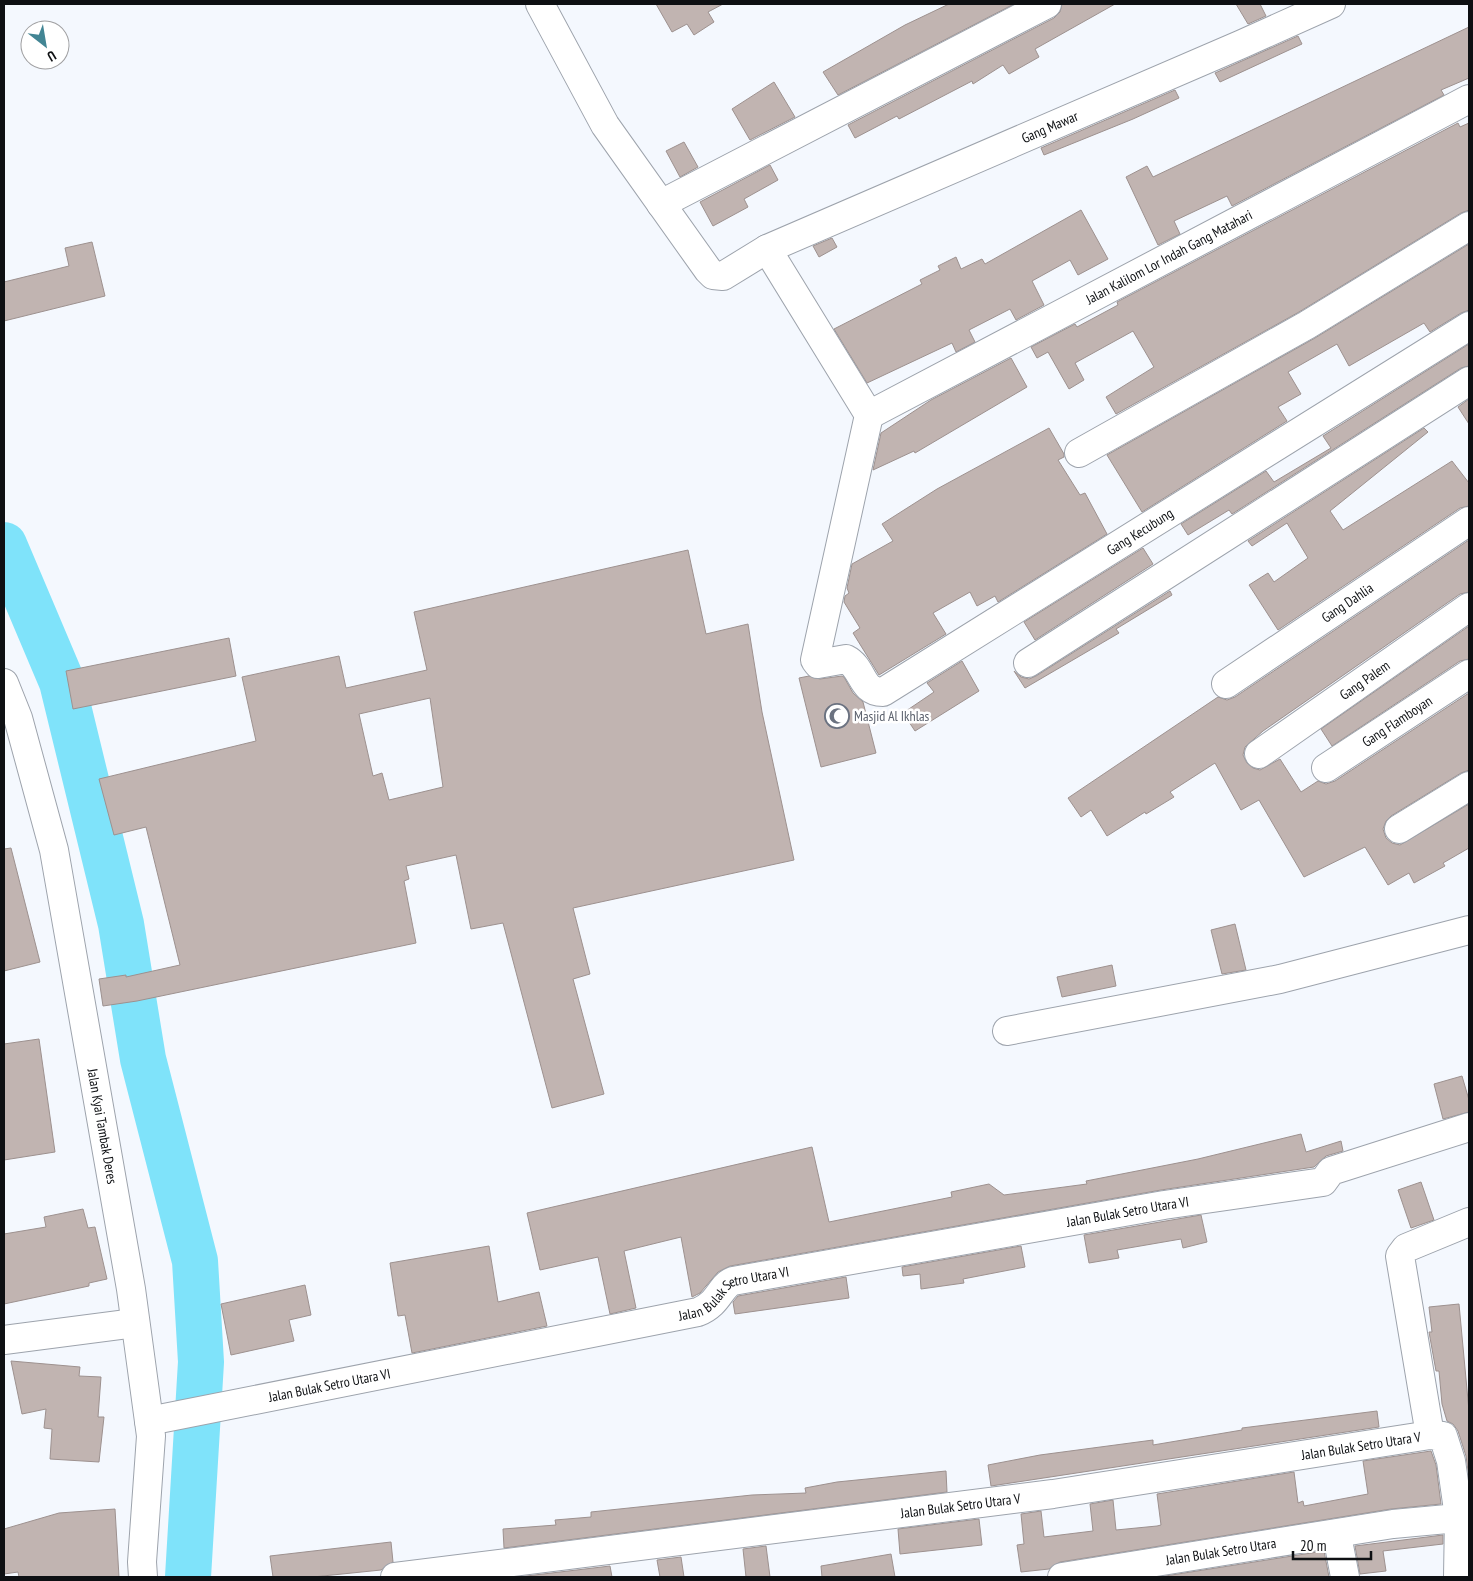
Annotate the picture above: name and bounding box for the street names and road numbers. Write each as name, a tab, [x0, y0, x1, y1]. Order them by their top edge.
street label: Gang Mawar	[1019, 107, 1081, 147]
street label: Jalan Kalilom Lor Indah Gang Matahari	[1082, 206, 1255, 309]
street label: Gang Kecubung	[1103, 504, 1177, 559]
street label: Gang Dahlia	[1318, 579, 1377, 627]
street label: Gang Palem	[1336, 656, 1393, 704]
street label: Gang Flamboyan	[1358, 692, 1436, 751]
street label: Jalan Kyai Tambak Deres	[83, 1066, 121, 1186]
street label: Jalan Bulak Setro Utara VI	[1064, 1193, 1190, 1231]
street label: Jalan Bulak Setro Utara VI	[676, 1262, 790, 1325]
street label: Jalan Bulak Setro Utara VI	[266, 1364, 392, 1406]
street label: Jalan Bulak Setro Utara V	[1299, 1428, 1422, 1464]
street label: Jalan Bulak Setro Utara V	[899, 1489, 1022, 1522]
street label: Jalan Bulak Setro Utara	[1164, 1534, 1277, 1569]

